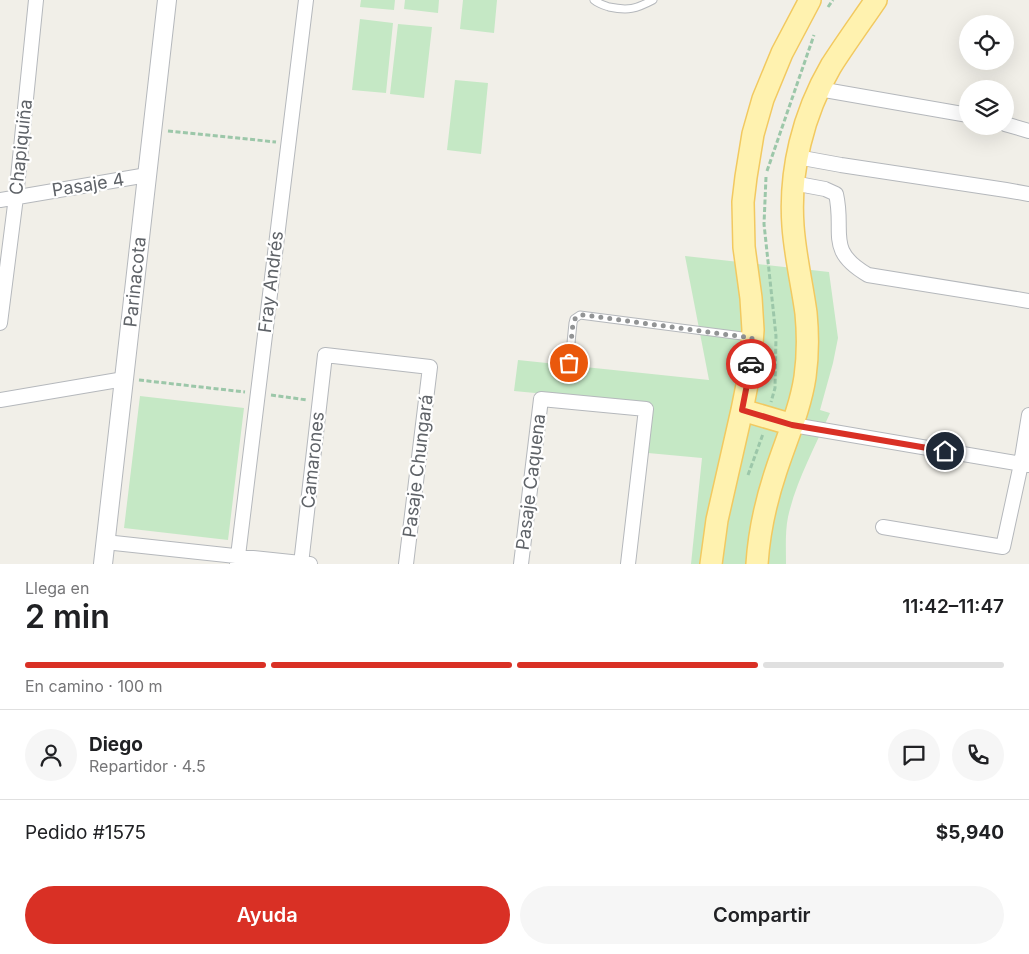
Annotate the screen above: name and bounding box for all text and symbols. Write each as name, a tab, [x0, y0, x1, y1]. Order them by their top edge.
map controls	[959, 15, 1014, 135]
button: locate	[959, 15, 1014, 70]
button: layers	[959, 80, 1014, 135]
street label: Chapiquiña	[5, 98, 36, 196]
street label: Pasaje 4	[50, 168, 125, 201]
street label: Fray Andrés	[254, 230, 287, 334]
street label: Parinacota	[119, 236, 150, 328]
courier	[726, 339, 776, 389]
pin	[548, 342, 590, 384]
icon: bag	[555, 349, 583, 377]
icon: car	[737, 350, 765, 378]
street label: Pasaje Chungará	[398, 393, 437, 539]
street label: Camarones	[297, 411, 328, 509]
street label: Pasaje Caquena	[512, 413, 549, 551]
pin	[924, 430, 966, 472]
icon: home	[931, 437, 959, 465]
text: Llega en	[25, 578, 89, 598]
text: 11:42–11:47	[902, 595, 1004, 618]
text: 2 min	[25, 597, 110, 636]
text: En camino · 100 m	[25, 676, 163, 696]
button: person	[25, 729, 77, 781]
button: chat	[888, 729, 940, 781]
button: phone	[952, 729, 1004, 781]
text: Diego	[89, 733, 143, 756]
text: Repartidor · 4.5	[89, 756, 206, 776]
text: Pedido #1575	[25, 821, 146, 844]
text: $5,940	[936, 821, 1004, 844]
button: Ayuda	[25, 886, 510, 944]
button: Compartir	[520, 886, 1004, 944]

